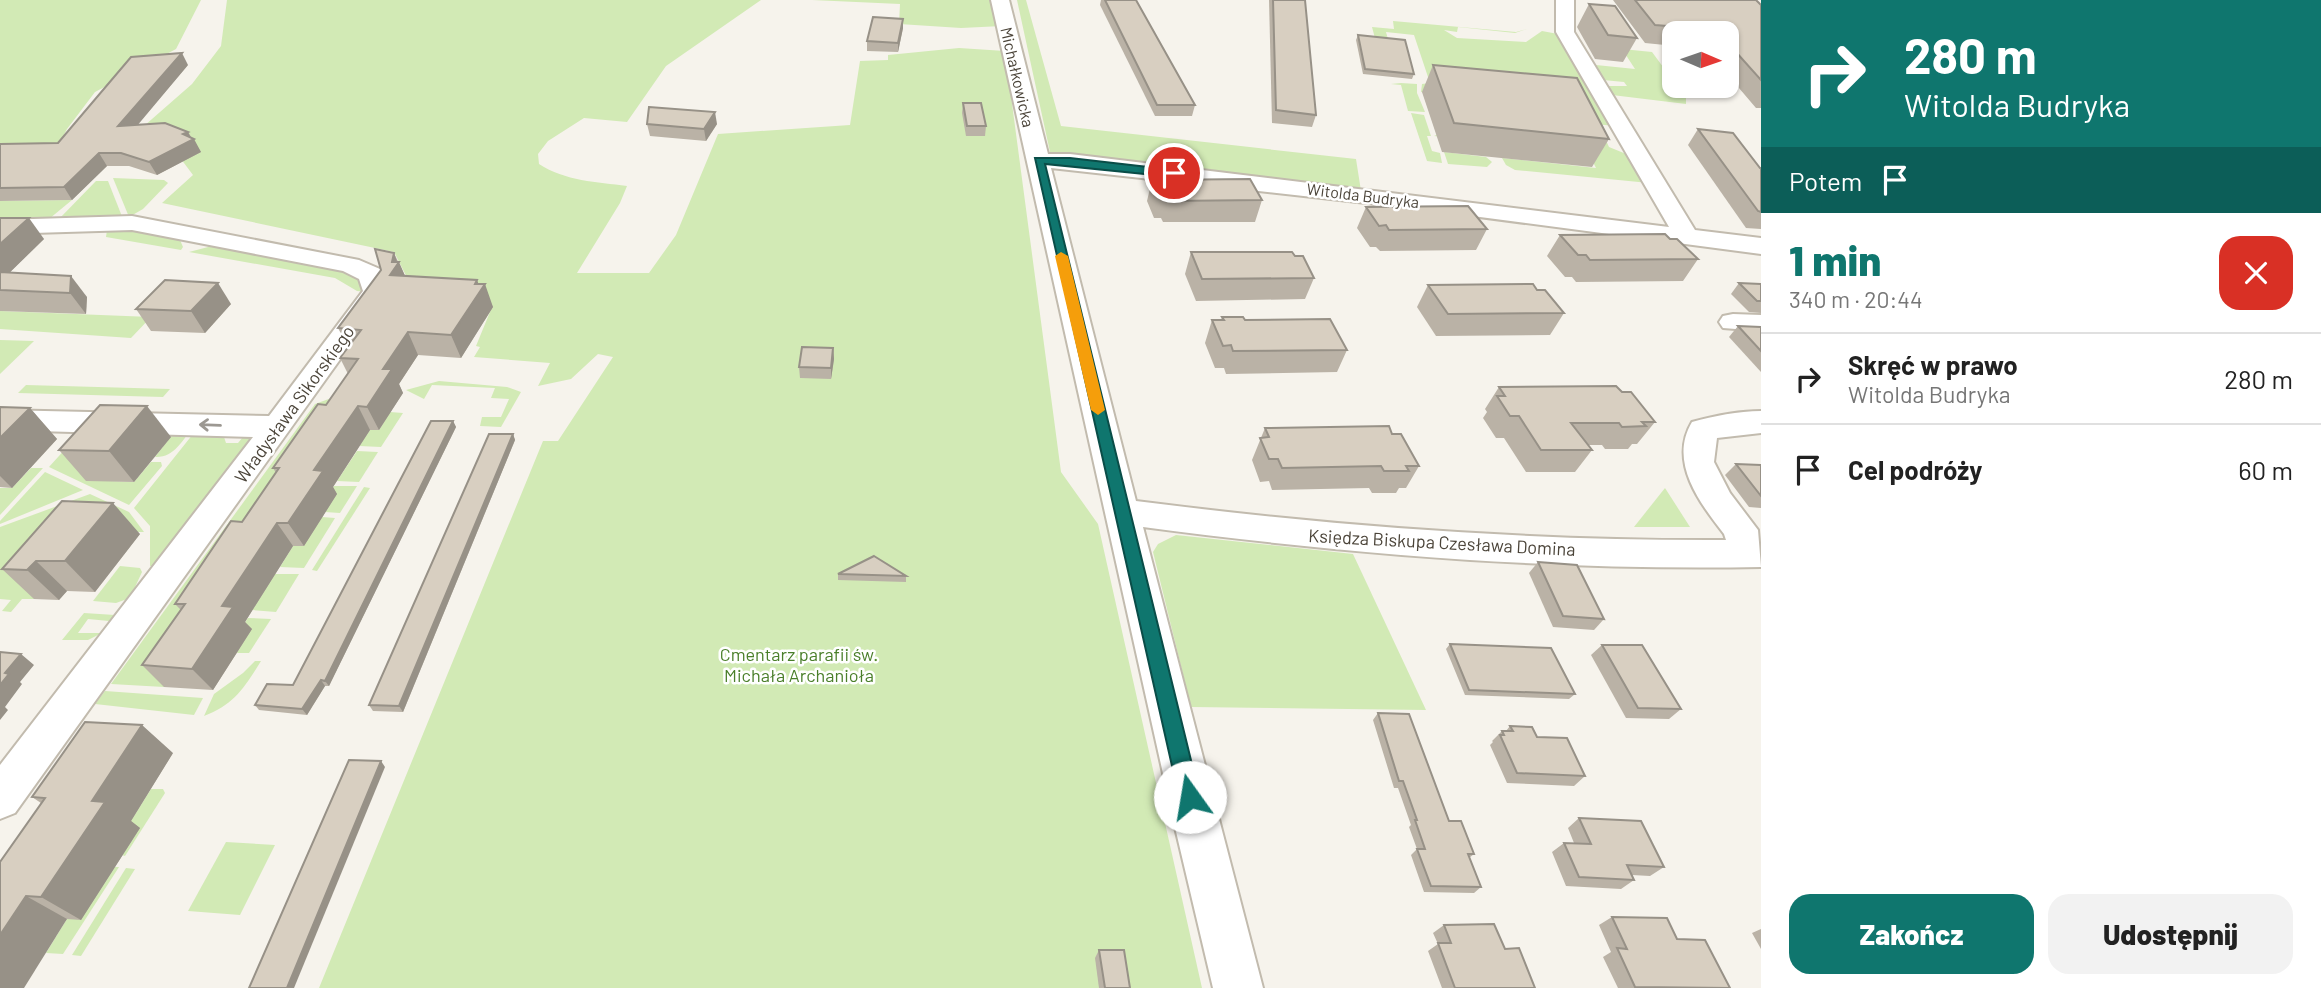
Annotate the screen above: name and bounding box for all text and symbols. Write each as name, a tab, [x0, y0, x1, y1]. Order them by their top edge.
north arrow	[1662, 21, 1740, 98]
map controls	[1662, 21, 1739, 98]
street label: Michałkowicka	[997, 25, 1039, 129]
text: 280 m	[1904, 25, 2037, 84]
icon: right	[1789, 28, 1880, 119]
text: Witolda Budryka	[1904, 85, 2130, 123]
pin	[1144, 143, 1204, 203]
icon: arrive	[1155, 154, 1193, 192]
icon: arrive	[1876, 161, 1914, 199]
text: Potem	[1789, 165, 1862, 196]
street label: Witolda Budryka	[1306, 179, 1420, 211]
text: 1 min	[1789, 234, 1881, 284]
button: close	[2219, 236, 2293, 310]
text: 340 m · 20:44	[1789, 285, 1923, 313]
street label: Władysława Sikorskiego	[229, 321, 359, 487]
text: Skręć w prawo	[1848, 349, 2018, 380]
icon: right	[1789, 360, 1827, 398]
text: 280 m	[2224, 363, 2293, 394]
text: Witolda Budryka	[1848, 380, 2011, 408]
one-way arrow	[199, 419, 222, 432]
icon: arrive	[1789, 451, 1827, 489]
text: Cel podróży	[1848, 454, 1982, 485]
text: 60 m	[2238, 454, 2293, 485]
street label: Księdza Biskupa Czesława Domina	[1308, 524, 1576, 560]
park label: Cmentarz parafii św. Michała Archanioła	[720, 643, 878, 686]
position arrow	[1153, 760, 1227, 834]
button: Zakończ	[1789, 894, 2034, 974]
button: Udostępnij	[2048, 894, 2293, 974]

